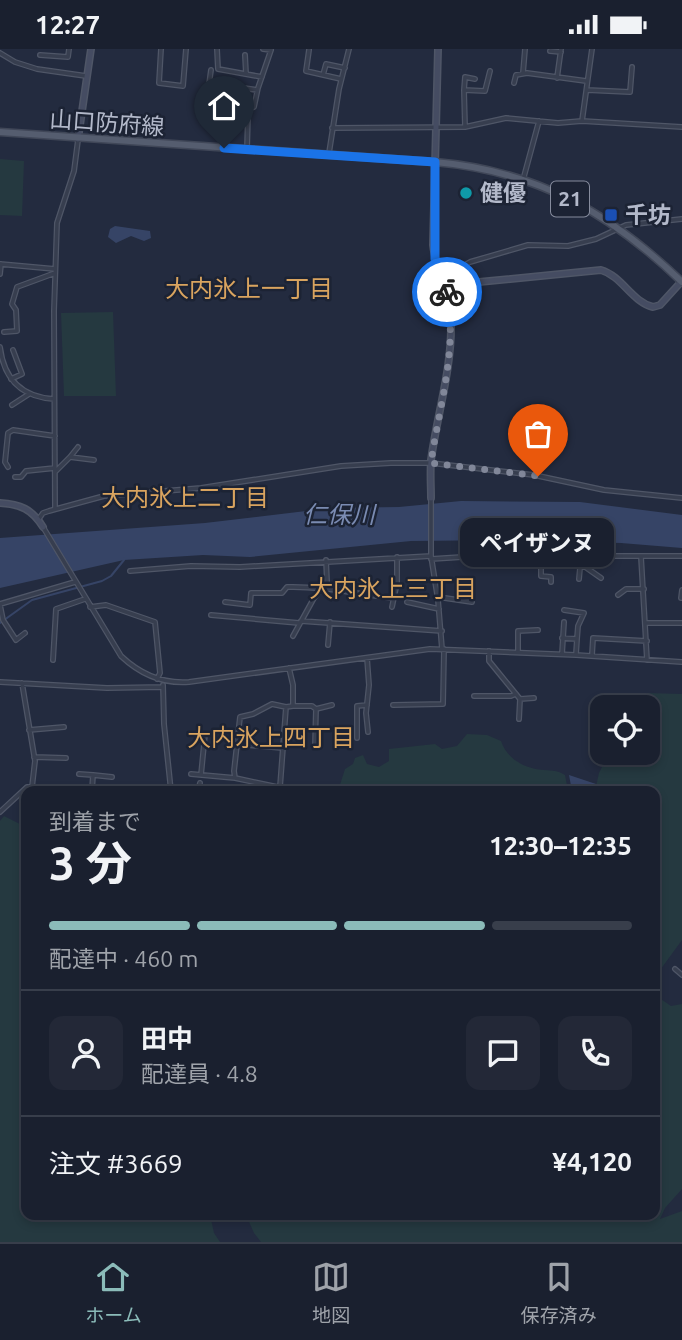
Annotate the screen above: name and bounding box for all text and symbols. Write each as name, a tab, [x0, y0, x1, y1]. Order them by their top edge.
text: 12:27	[35, 10, 100, 39]
pin	[194, 76, 254, 148]
icon: home	[205, 87, 243, 125]
street label: 山口防府線	[49, 106, 165, 139]
place label: 健優	[480, 180, 526, 205]
road number: 21	[551, 181, 589, 217]
marker: 健優	[458, 185, 474, 201]
place label: 千坊	[625, 202, 671, 227]
marker: 千坊	[603, 207, 619, 223]
courier	[412, 257, 482, 327]
icon: bike	[428, 273, 466, 311]
district label: 大内氷上一丁目	[165, 275, 333, 302]
pin	[508, 404, 568, 476]
icon: bag	[519, 415, 557, 453]
district label: 大内氷上二丁目	[101, 484, 269, 511]
water label: 仁保川	[303, 501, 378, 528]
callout: ペイザンヌ	[461, 518, 615, 567]
text: ペイザンヌ	[480, 530, 595, 555]
district label: 大内氷上三丁目	[309, 575, 477, 602]
map controls	[590, 695, 660, 765]
button: locate	[590, 695, 660, 765]
district label: 大内氷上四丁目	[187, 724, 355, 751]
text: 到着まで	[49, 809, 141, 834]
text: 12:30–12:35	[489, 831, 632, 860]
text: 3 分	[49, 837, 132, 889]
text: 配達中 · 460 m	[49, 946, 198, 971]
button: person	[49, 1016, 123, 1090]
button: chat	[466, 1016, 540, 1090]
button: phone	[558, 1016, 632, 1090]
text: 田中	[141, 1024, 193, 1053]
text: 配達員 · 4.8	[141, 1061, 258, 1086]
text: ¥4,120	[552, 1147, 632, 1176]
text: 注文 #3669	[49, 1149, 183, 1178]
tab: ホーム	[85, 1258, 142, 1327]
tab: 地図	[312, 1258, 350, 1327]
tab: 保存済み	[521, 1258, 597, 1327]

